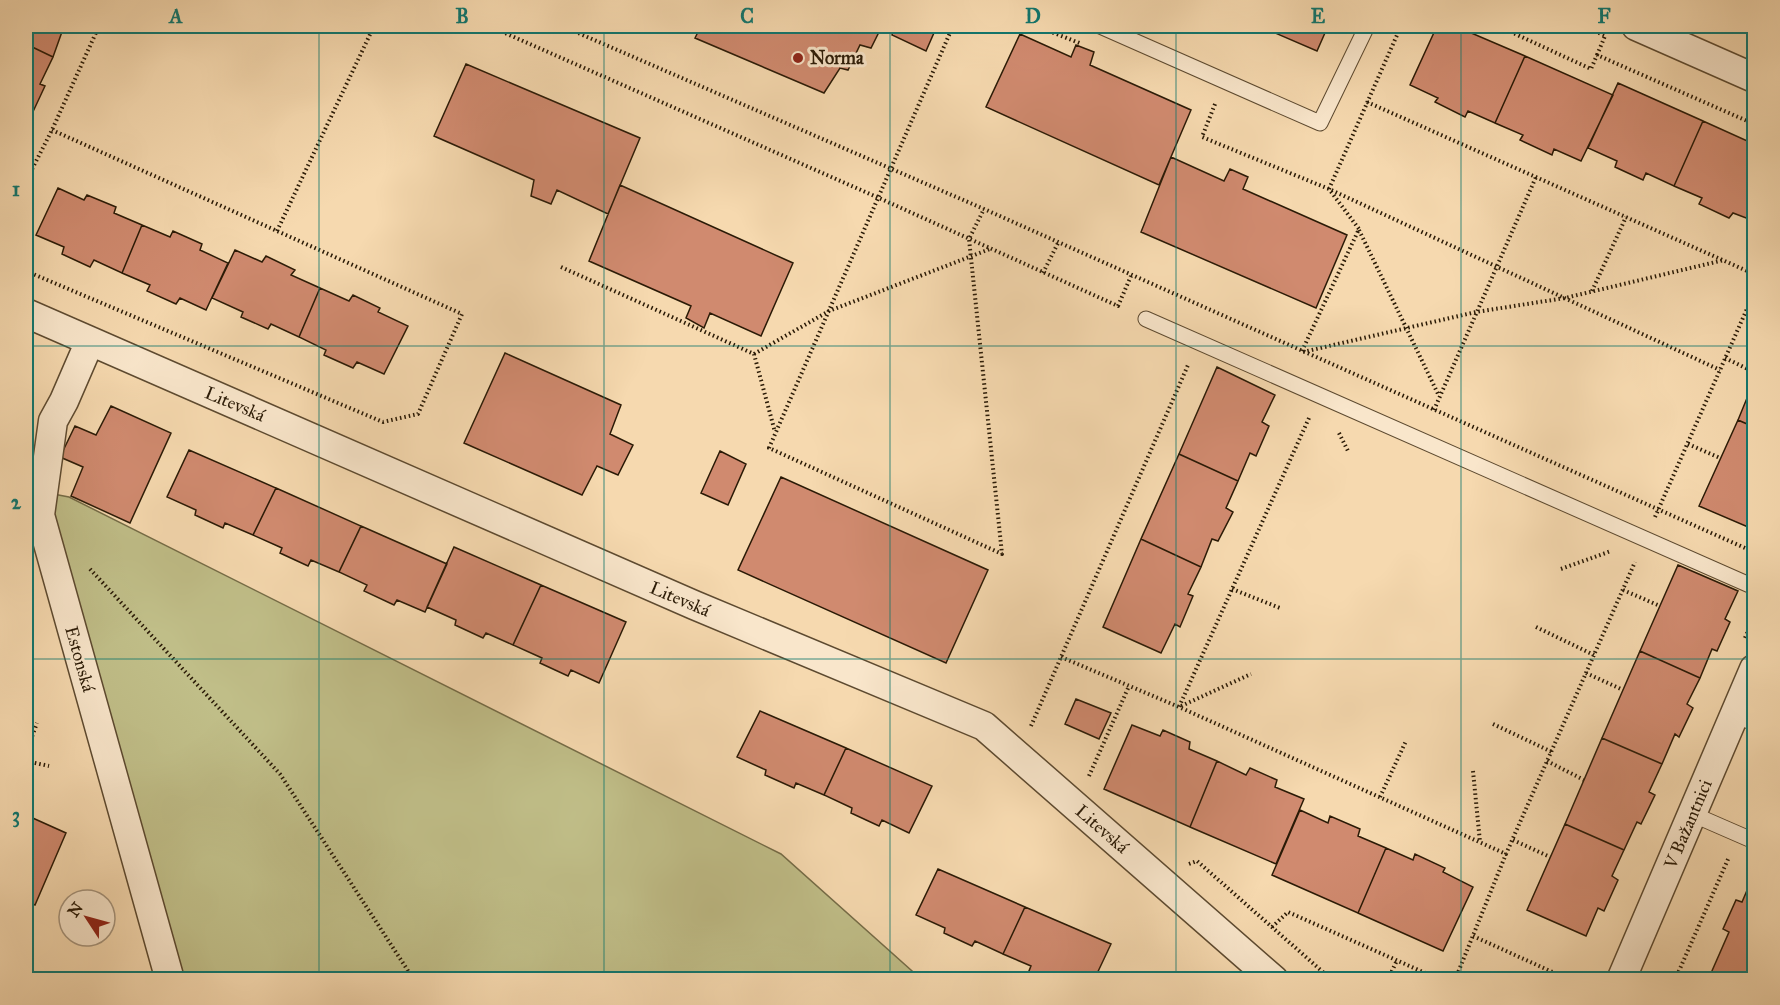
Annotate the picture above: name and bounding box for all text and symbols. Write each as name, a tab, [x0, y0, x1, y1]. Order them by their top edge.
text: A	[167, 4, 183, 28]
text: B	[455, 4, 469, 28]
text: C	[740, 4, 754, 28]
text: D	[1025, 4, 1041, 28]
text: E	[1311, 4, 1326, 28]
text: F	[1597, 4, 1611, 28]
place label: Norma	[810, 47, 864, 69]
marker: Norma	[791, 51, 805, 65]
text: 1	[12, 177, 20, 201]
street label: Litevská	[202, 382, 269, 427]
text: 2	[11, 490, 22, 514]
street label: Litevská	[647, 577, 714, 622]
street label: Estonská	[60, 624, 100, 695]
street label: V Bažantnici	[1659, 776, 1717, 873]
street label: Litevská	[1071, 800, 1133, 858]
text: 3	[12, 803, 20, 828]
north arrow	[57, 888, 117, 948]
text: N	[64, 898, 87, 921]

